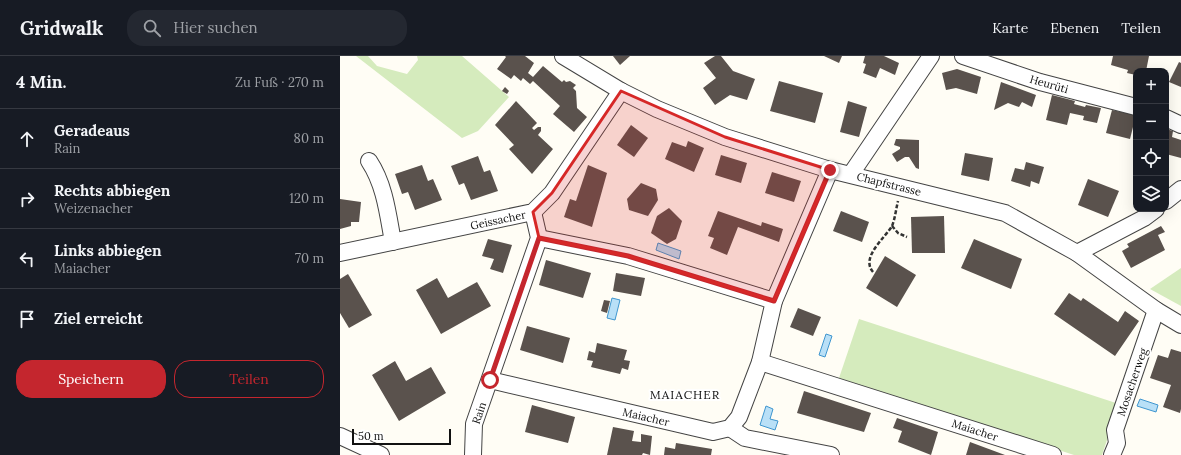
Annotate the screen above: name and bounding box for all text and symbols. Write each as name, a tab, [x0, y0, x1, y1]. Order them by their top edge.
search box	[127, 10, 407, 46]
text: Gridwalk	[20, 16, 103, 40]
icon: search	[141, 17, 163, 39]
text: Hier suchen	[173, 18, 258, 37]
text: Karte	[992, 19, 1028, 37]
text: Ebenen	[1050, 19, 1099, 37]
text: Teilen	[1121, 19, 1161, 37]
map controls	[1133, 68, 1169, 212]
button: +	[1133, 68, 1169, 104]
text: 4 Min.	[16, 71, 67, 93]
street label: Heurüti	[1028, 72, 1070, 96]
text: Zu Fuß · 270 m	[235, 74, 324, 91]
button: −	[1133, 104, 1169, 140]
text: Geradeaus	[54, 121, 130, 140]
icon: ahead	[16, 128, 38, 150]
text: 80 m	[294, 130, 324, 147]
text: Rain	[54, 140, 80, 157]
button: locate	[1133, 140, 1169, 176]
route end	[821, 161, 839, 179]
street label: Chapfstrasse	[855, 169, 923, 199]
button: layers	[1133, 176, 1169, 212]
text: Rechts abbiegen	[54, 181, 170, 200]
icon: right	[16, 188, 38, 210]
text: 120 m	[289, 190, 324, 207]
text: Weizenacher	[54, 200, 133, 217]
street label: Geissacher	[469, 207, 527, 233]
text: Links abbiegen	[54, 241, 162, 260]
icon: left	[16, 248, 38, 270]
text: 70 m	[295, 250, 324, 267]
text: Maiacher	[54, 260, 110, 277]
icon: arrive	[16, 308, 38, 330]
text: Ziel erreicht	[54, 309, 143, 328]
street label: Mosacherweg	[1114, 345, 1151, 418]
button: Speichern	[16, 360, 166, 398]
button: Teilen	[174, 360, 324, 398]
route start	[481, 371, 499, 389]
district label: MAIACHER	[650, 387, 720, 402]
street label: Rain	[469, 400, 489, 426]
street label: Maiacher	[621, 405, 671, 429]
street label: Maiacher	[950, 416, 1000, 444]
scale bar	[352, 427, 451, 446]
text: 50 m	[358, 429, 384, 443]

